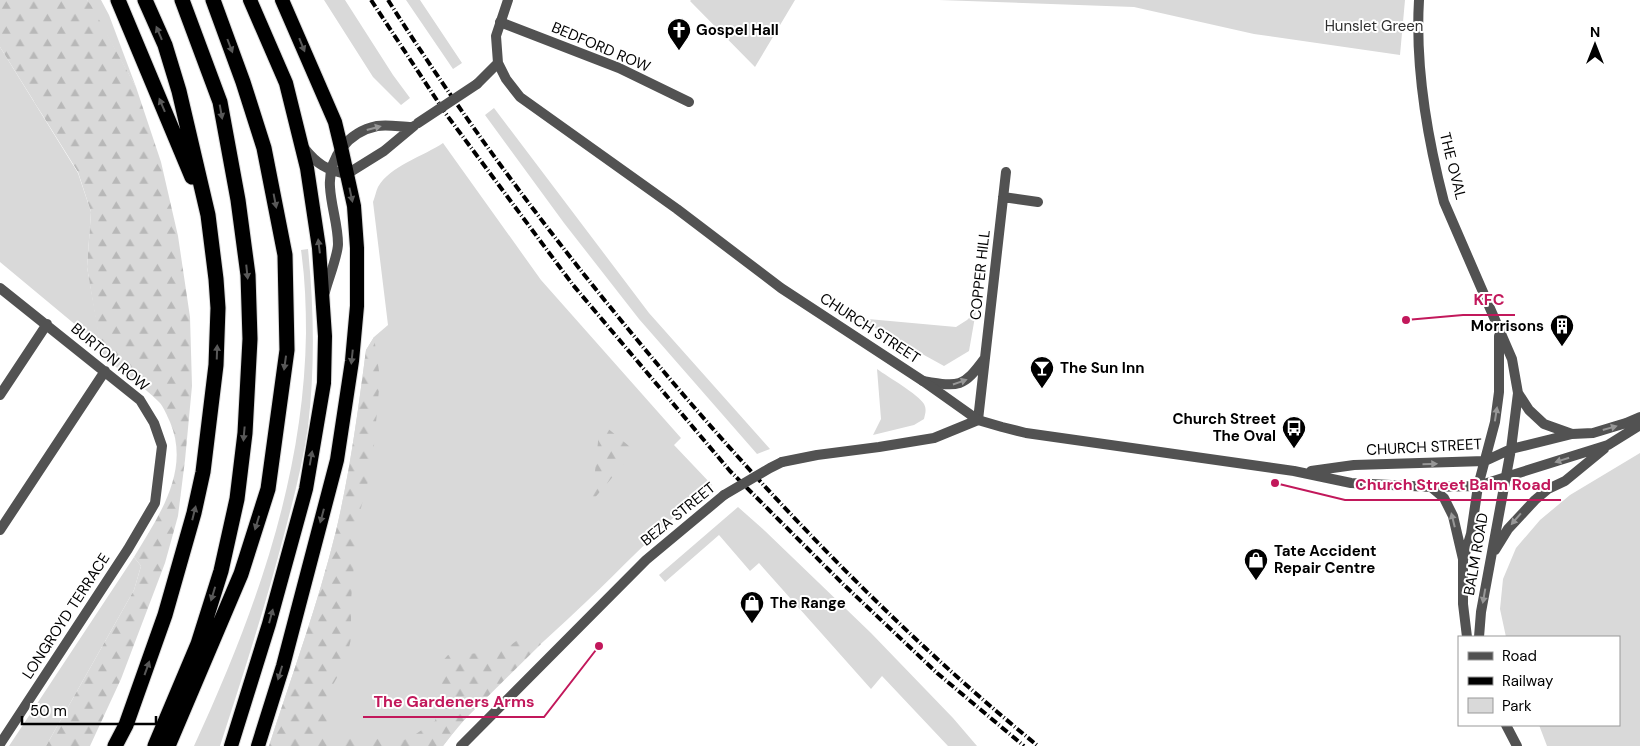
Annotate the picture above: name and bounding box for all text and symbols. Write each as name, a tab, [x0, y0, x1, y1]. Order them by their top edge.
park label: Hunslet Green	[1325, 16, 1423, 36]
street label: BEDFORD ROW	[549, 17, 654, 77]
church icon: Gospel Hall	[666, 17, 692, 51]
place label: Gospel Hall	[696, 20, 779, 40]
north arrow	[1570, 20, 1620, 70]
text: N	[1590, 23, 1600, 41]
one-way arrow	[155, 26, 163, 40]
one-way arrow	[227, 38, 234, 53]
one-way arrow	[298, 38, 306, 52]
one-way arrow	[158, 98, 166, 112]
one-way arrow	[218, 104, 226, 120]
one-way arrow	[366, 124, 381, 132]
street label: THE OVAL	[1435, 130, 1471, 202]
one-way arrow	[348, 187, 356, 203]
one-way arrow	[271, 194, 279, 210]
street label: COPPER HILL	[965, 229, 995, 321]
one-way arrow	[315, 238, 323, 254]
one-way arrow	[243, 264, 251, 280]
callout: KFC	[1463, 284, 1515, 315]
street label: CHURCH STREET	[816, 288, 924, 368]
text: KFC	[1473, 289, 1505, 310]
building icon: Morrisons	[1549, 313, 1575, 347]
place label: Morrisons	[1471, 316, 1544, 336]
street label: BURTON ROW	[67, 318, 154, 396]
one-way arrow	[213, 344, 221, 360]
one-way arrow	[348, 349, 356, 365]
one-way arrow	[281, 355, 289, 371]
bar icon: The Sun Inn	[1029, 355, 1055, 389]
place label: The Sun Inn	[1060, 358, 1144, 378]
one-way arrow	[953, 377, 968, 385]
one-way arrow	[1492, 405, 1500, 421]
place label: Church Street The Oval	[1172, 409, 1276, 446]
bus stop icon: Church Street The Oval	[1281, 415, 1307, 449]
one-way arrow	[1602, 423, 1617, 431]
one-way arrow	[240, 427, 248, 443]
street label: CHURCH STREET	[1366, 434, 1482, 460]
one-way arrow	[308, 450, 316, 466]
one-way arrow	[1554, 457, 1569, 465]
one-way arrow	[1422, 460, 1438, 468]
callout: Church Street Balm Road	[1345, 469, 1561, 500]
text: Church Street Balm Road	[1355, 474, 1551, 495]
street label: BEZA STREET	[636, 478, 720, 550]
one-way arrow	[190, 505, 198, 520]
one-way arrow	[318, 509, 326, 524]
street label: BALM ROAD	[1459, 511, 1493, 597]
one-way arrow	[1511, 512, 1522, 525]
one-way arrow	[1449, 513, 1457, 528]
one-way arrow	[253, 515, 261, 530]
place label: Tate Accident Repair Centre	[1274, 541, 1376, 578]
shop icon: Tate Accident Repair Centre	[1243, 547, 1269, 581]
street label: LONGROYD TERRACE	[18, 549, 114, 683]
one-way arrow	[209, 586, 217, 601]
one-way arrow	[1479, 589, 1487, 605]
shop icon: The Range	[739, 590, 765, 624]
place label: The Range	[770, 593, 846, 613]
one-way arrow	[267, 608, 275, 623]
legend	[1458, 636, 1620, 726]
text: Road	[1502, 646, 1537, 666]
one-way arrow	[144, 661, 151, 676]
one-way arrow	[276, 666, 284, 681]
text: Railway	[1502, 671, 1554, 691]
callout: The Gardeners Arms	[363, 686, 544, 717]
text: The Gardeners Arms	[374, 691, 534, 712]
scale bar	[22, 694, 156, 726]
text: Park	[1502, 696, 1532, 716]
text: 50 m	[30, 701, 67, 721]

